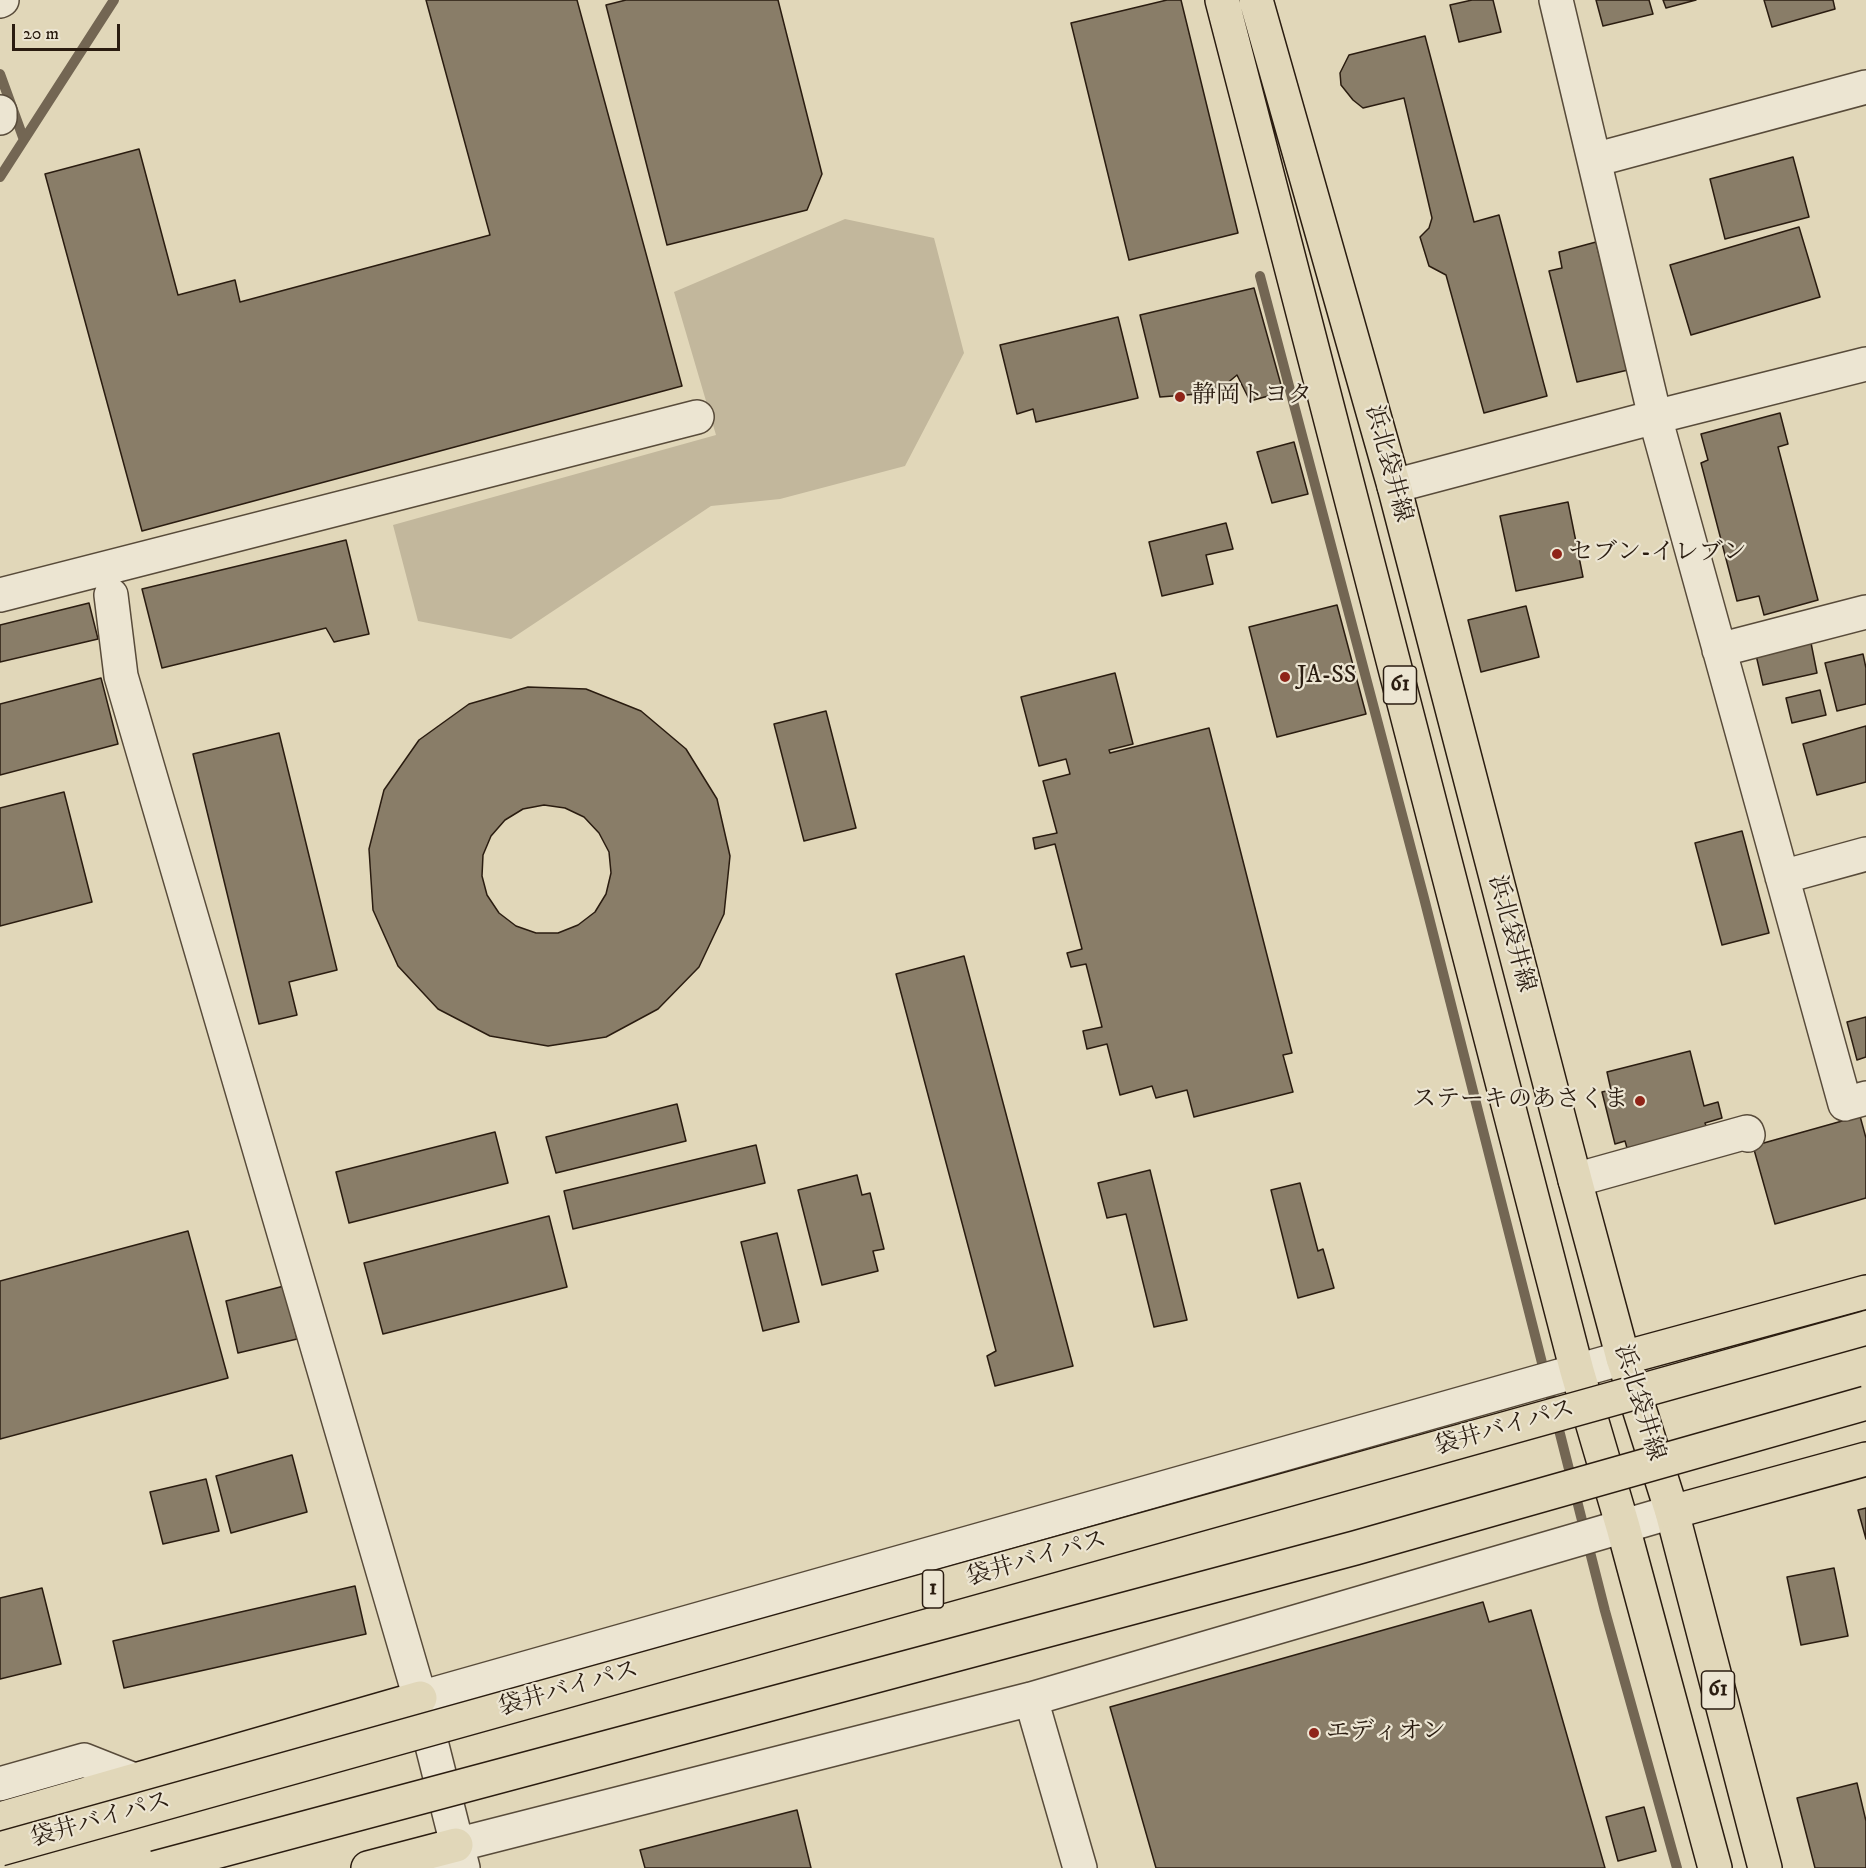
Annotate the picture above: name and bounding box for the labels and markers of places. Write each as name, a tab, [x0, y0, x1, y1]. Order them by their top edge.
place label: 静岡トヨタ	[1192, 383, 1312, 411]
marker: 静岡トヨタ	[1173, 390, 1187, 404]
place label: セブン-イレブン	[1569, 540, 1747, 568]
marker: セブン-イレブン	[1550, 547, 1564, 561]
place label: JA-SS	[1297, 663, 1356, 691]
marker: JA-SS	[1278, 670, 1292, 684]
place label: ステーキのあさくま	[1412, 1087, 1628, 1115]
marker: ステーキのあさくま	[1633, 1094, 1647, 1108]
place label: エディオン	[1326, 1719, 1446, 1747]
marker: エディオン	[1307, 1726, 1321, 1740]

